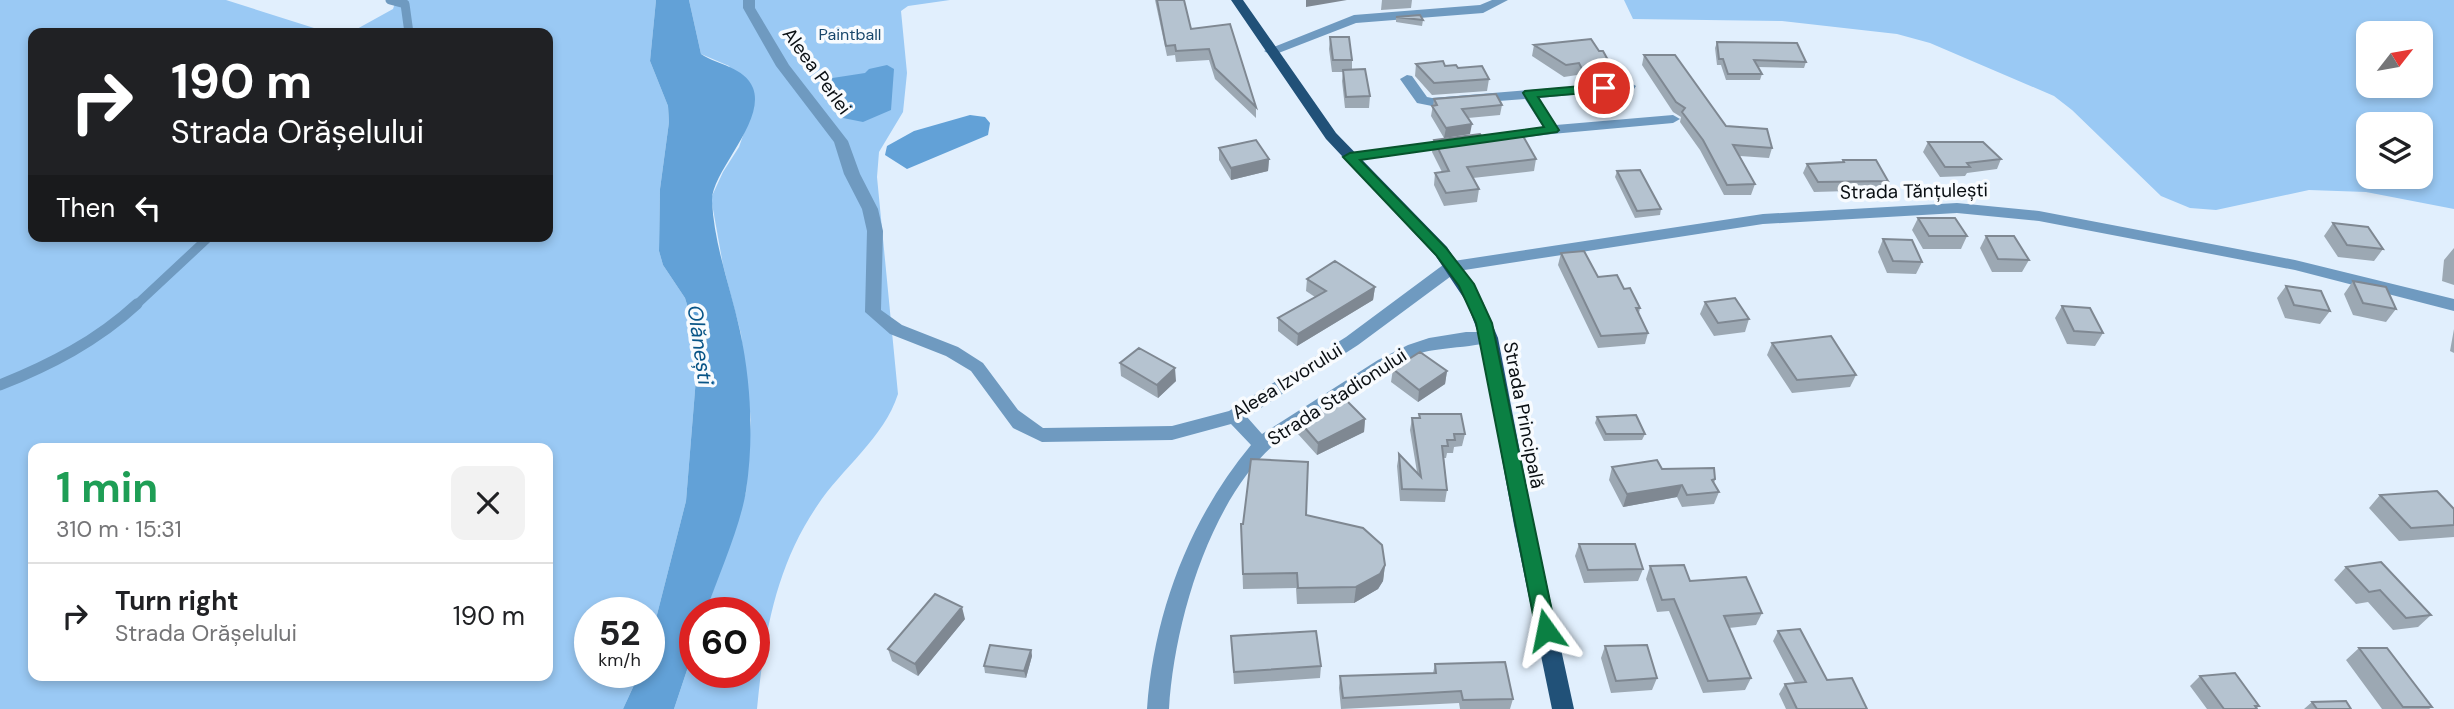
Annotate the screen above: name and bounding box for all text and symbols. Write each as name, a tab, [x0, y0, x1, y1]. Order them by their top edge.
north arrow	[2356, 21, 2432, 98]
map controls	[2356, 21, 2433, 189]
street label: Aleea Perlei	[777, 23, 857, 119]
park label: Paintball	[819, 24, 881, 45]
text: 190 m	[171, 49, 312, 113]
icon: right	[56, 56, 147, 147]
pin	[1574, 58, 1634, 118]
icon: arrive	[1585, 69, 1623, 107]
text: Strada Orășelului	[171, 111, 424, 153]
button: layers	[2356, 112, 2433, 189]
street label: Strada Tănțulești	[1840, 177, 1988, 205]
icon: left	[129, 189, 167, 227]
text: Then	[56, 191, 115, 225]
water label: Olănești	[681, 303, 720, 388]
street label: Aleea Izvorului	[1227, 337, 1347, 425]
street label: Strada Principală	[1498, 340, 1550, 490]
street label: Strada Stadionului	[1263, 343, 1411, 451]
text: 1 min	[56, 460, 158, 515]
button: close	[451, 466, 525, 540]
text: 310 m · 15:31	[56, 514, 182, 544]
text: Turn right	[115, 584, 239, 618]
position arrow	[1509, 593, 1583, 667]
icon: right	[56, 597, 94, 635]
speed limit sign: 60	[679, 597, 770, 688]
text: 190 m	[453, 599, 525, 633]
text: 52	[599, 610, 640, 656]
text: Strada Orășelului	[115, 618, 297, 648]
text: km/h	[598, 648, 641, 672]

